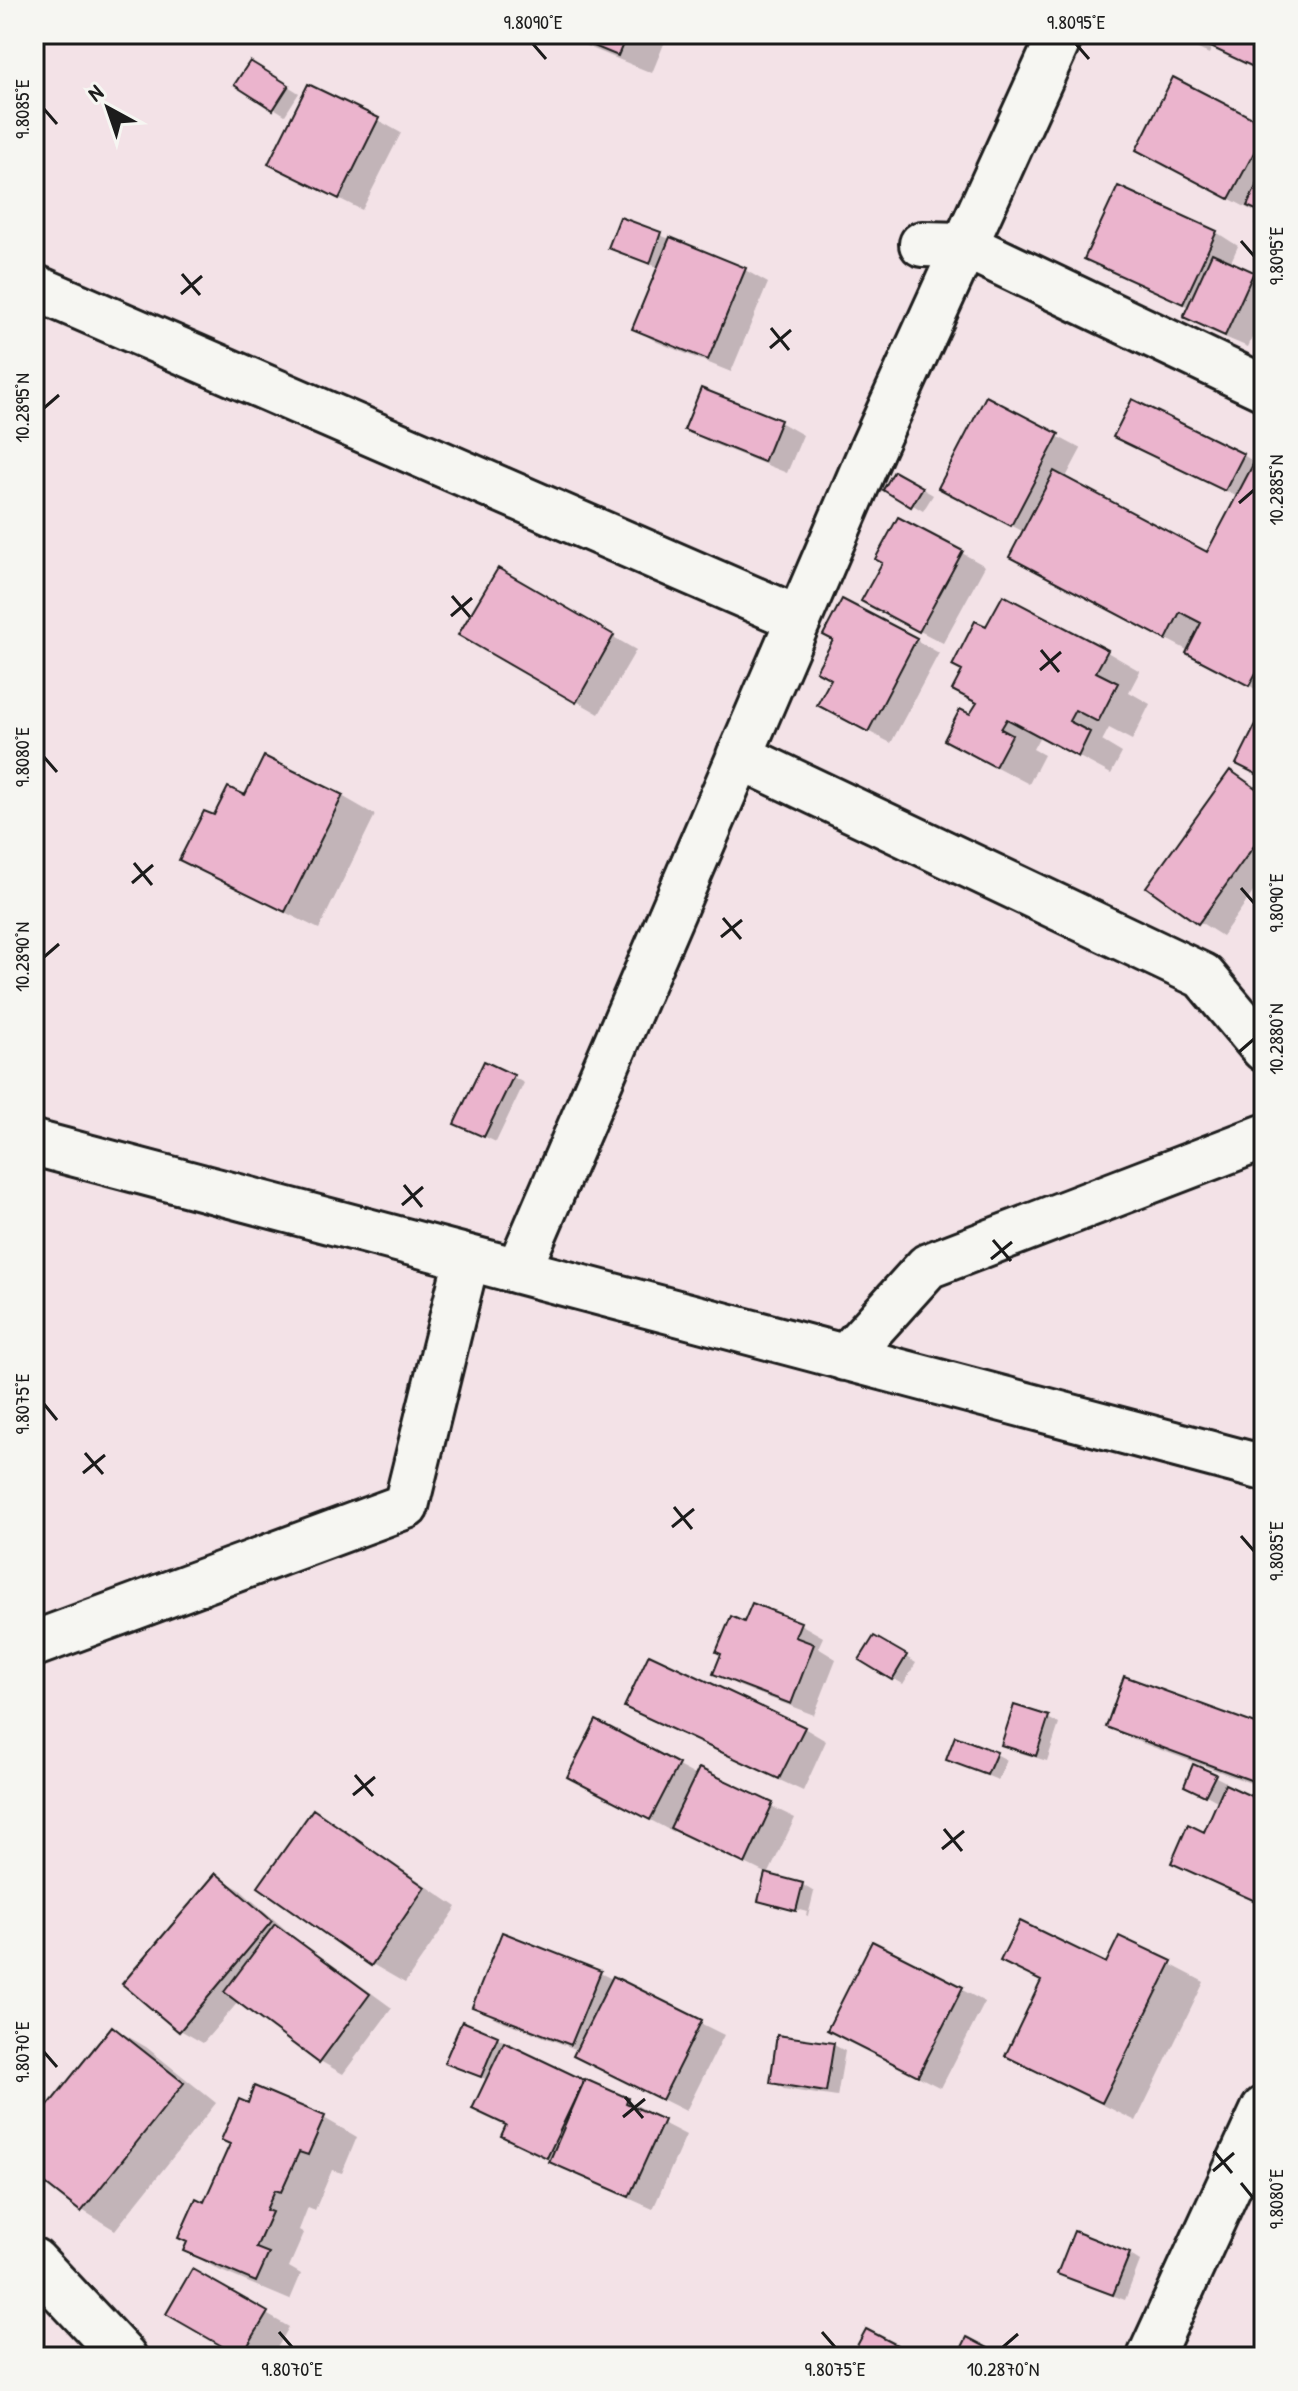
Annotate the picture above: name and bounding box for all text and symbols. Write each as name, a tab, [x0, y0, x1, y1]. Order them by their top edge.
text: 9.8090°E	[503, 8, 563, 35]
text: 9.8095°E	[1047, 8, 1105, 35]
north arrow	[68, 68, 148, 148]
text: N	[81, 77, 109, 108]
text: 9.8085°E	[8, 79, 35, 139]
text: 9.8095°E	[1262, 227, 1289, 285]
text: 10.2895°N	[8, 373, 35, 443]
text: 10.2885°N	[1262, 455, 1289, 525]
text: 9.8080°E	[8, 727, 35, 787]
text: 9.8090°E	[1262, 873, 1289, 933]
text: 10.2890°N	[8, 922, 35, 992]
text: 10.2880°N	[1262, 1003, 1289, 1075]
text: 9.8075°E	[8, 1373, 35, 1435]
text: 9.8085°E	[1262, 1521, 1289, 1581]
text: 9.8070°E	[8, 2021, 35, 2083]
text: 9.8080°E	[1262, 2169, 1289, 2229]
text: 9.8070°E	[261, 2355, 323, 2382]
text: 9.8075°E	[804, 2355, 866, 2382]
text: 10.2870°N	[967, 2355, 1039, 2382]

